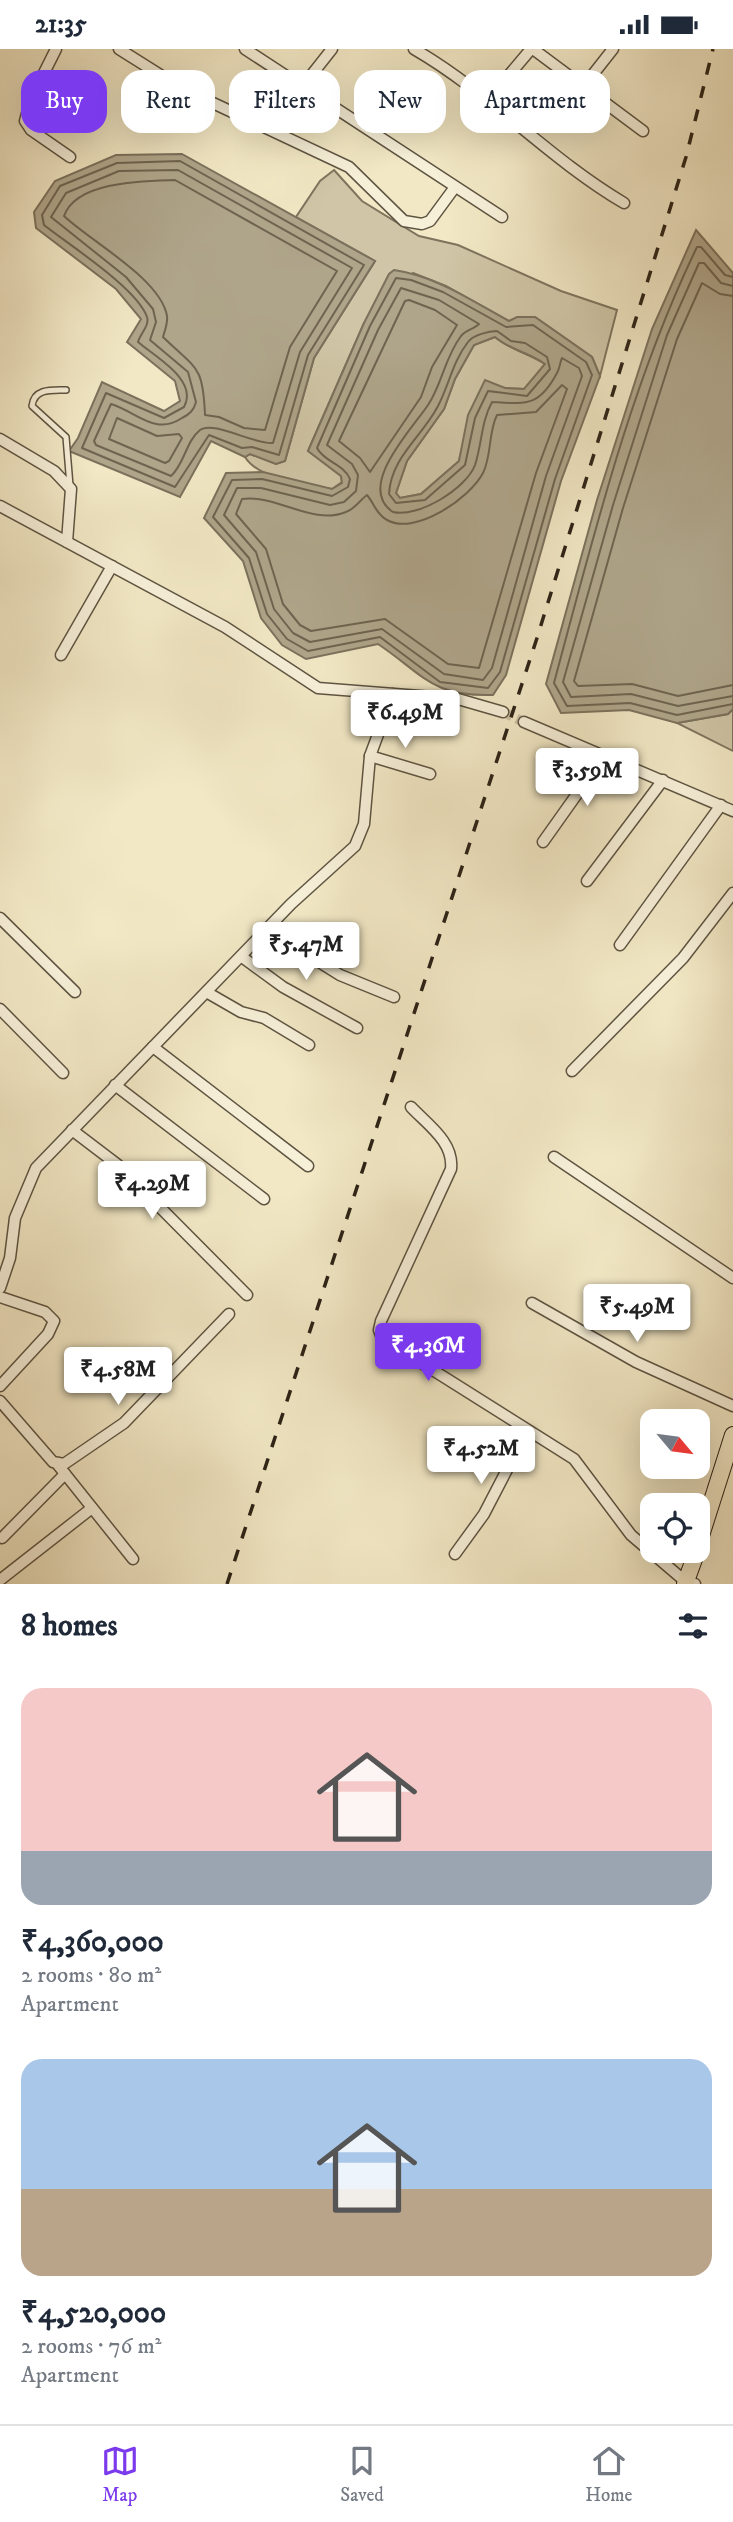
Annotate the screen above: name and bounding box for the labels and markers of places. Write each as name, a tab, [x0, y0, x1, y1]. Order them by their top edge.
pin: ₹6.49M	[348, 691, 462, 750]
pin: ₹3.59M	[530, 749, 644, 808]
pin: ₹5.47M	[249, 923, 363, 982]
pin: ₹4.29M	[95, 1161, 209, 1221]
pin: ₹5.49M	[580, 1285, 694, 1344]
pin: ₹4.36M	[371, 1323, 485, 1383]
pin: ₹4.58M	[61, 1347, 175, 1407]
pin: ₹4.52M	[424, 1427, 538, 1486]

